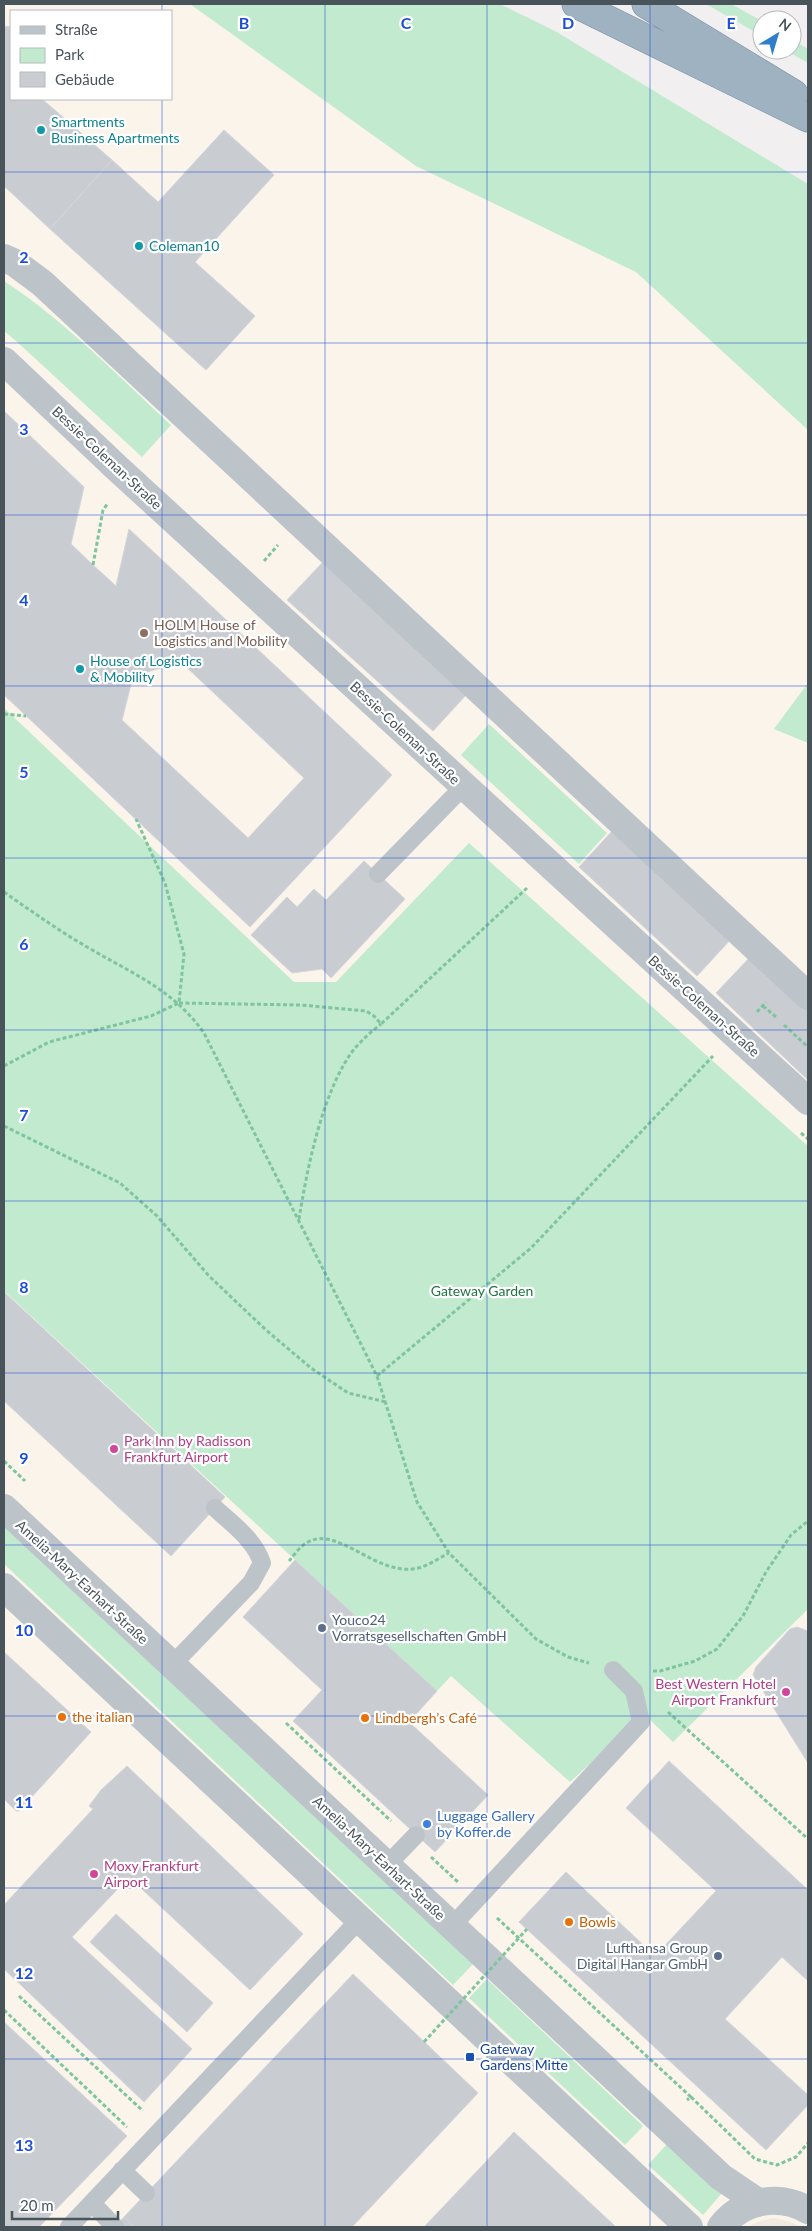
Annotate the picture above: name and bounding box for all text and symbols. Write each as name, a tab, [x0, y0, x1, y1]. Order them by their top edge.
legend	[10, 10, 172, 100]
north arrow	[752, 10, 802, 60]
text: B	[239, 13, 249, 32]
text: C	[401, 13, 412, 32]
text: D	[562, 13, 574, 32]
text: E	[726, 13, 736, 32]
text: N	[776, 14, 795, 34]
text: Straße	[55, 20, 98, 38]
text: Park	[55, 45, 85, 63]
text: Gebäude	[55, 70, 114, 88]
place label: Smartments Business Apartments	[51, 113, 180, 146]
marker: Smartments Business Apartments	[35, 124, 47, 136]
place label: Coleman10	[149, 237, 219, 254]
marker: Coleman10	[133, 240, 145, 252]
text: 2	[19, 247, 29, 266]
street label: Bessie-Coleman-Straße	[49, 402, 166, 513]
text: 3	[19, 419, 29, 438]
text: 4	[19, 590, 29, 609]
place label: HOLM House of Logistics and Mobility	[154, 616, 288, 649]
marker: HOLM House of Logistics and Mobility	[138, 627, 150, 639]
place label: House of Logistics & Mobility	[90, 652, 202, 685]
marker: House of Logistics & Mobility	[74, 663, 86, 675]
street label: Bessie-Coleman-Straße	[347, 677, 464, 788]
text: 5	[19, 762, 29, 781]
text: 6	[19, 934, 29, 953]
street label: Bessie-Coleman-Straße	[645, 951, 763, 1060]
text: 7	[19, 1105, 29, 1124]
text: 8	[19, 1277, 29, 1296]
park label: Gateway Garden	[431, 1282, 533, 1299]
place label: Park Inn by Radisson Frankfurt Airport	[124, 1432, 251, 1465]
marker: Park Inn by Radisson Frankfurt Airport	[108, 1443, 120, 1455]
text: 9	[19, 1448, 29, 1467]
street label: Amelia-Mary-Earhart-Straße	[13, 1516, 152, 1647]
place label: Youco24 Vorratsgesellschaften GmbH	[332, 1611, 507, 1644]
text: 10	[15, 1620, 33, 1639]
marker: Youco24 Vorratsgesellschaften GmbH	[316, 1622, 328, 1634]
place label: Best Western Hotel Airport Frankfurt	[655, 1675, 776, 1708]
marker: Best Western Hotel Airport Frankfurt	[780, 1686, 792, 1698]
place label: the italian	[72, 1708, 133, 1725]
place label: Lindbergh’s Café	[375, 1709, 477, 1726]
marker: the italian	[56, 1711, 68, 1723]
marker: Lindbergh’s Café	[359, 1712, 371, 1724]
text: 11	[15, 1792, 33, 1811]
street label: Amelia-Mary-Earhart-Straße	[310, 1792, 449, 1923]
place label: Luggage Gallery by Koffer.de	[437, 1807, 535, 1840]
marker: Luggage Gallery by Koffer.de	[421, 1818, 433, 1830]
place label: Moxy Frankfurt Airport	[104, 1857, 199, 1890]
marker: Moxy Frankfurt Airport	[88, 1868, 100, 1880]
place label: Bowls	[579, 1913, 616, 1930]
marker: Bowls	[563, 1916, 575, 1928]
place label: Lufthansa Group Digital Hangar GmbH	[577, 1939, 708, 1972]
marker: Lufthansa Group Digital Hangar GmbH	[712, 1950, 724, 1962]
text: 12	[15, 1963, 33, 1982]
place label: Gateway Gardens Mitte	[480, 2040, 568, 2073]
marker: Gateway Gardens Mitte	[464, 2051, 476, 2063]
text: 13	[15, 2135, 33, 2154]
scale bar	[12, 2188, 119, 2220]
text: 20 m	[20, 2196, 54, 2214]

